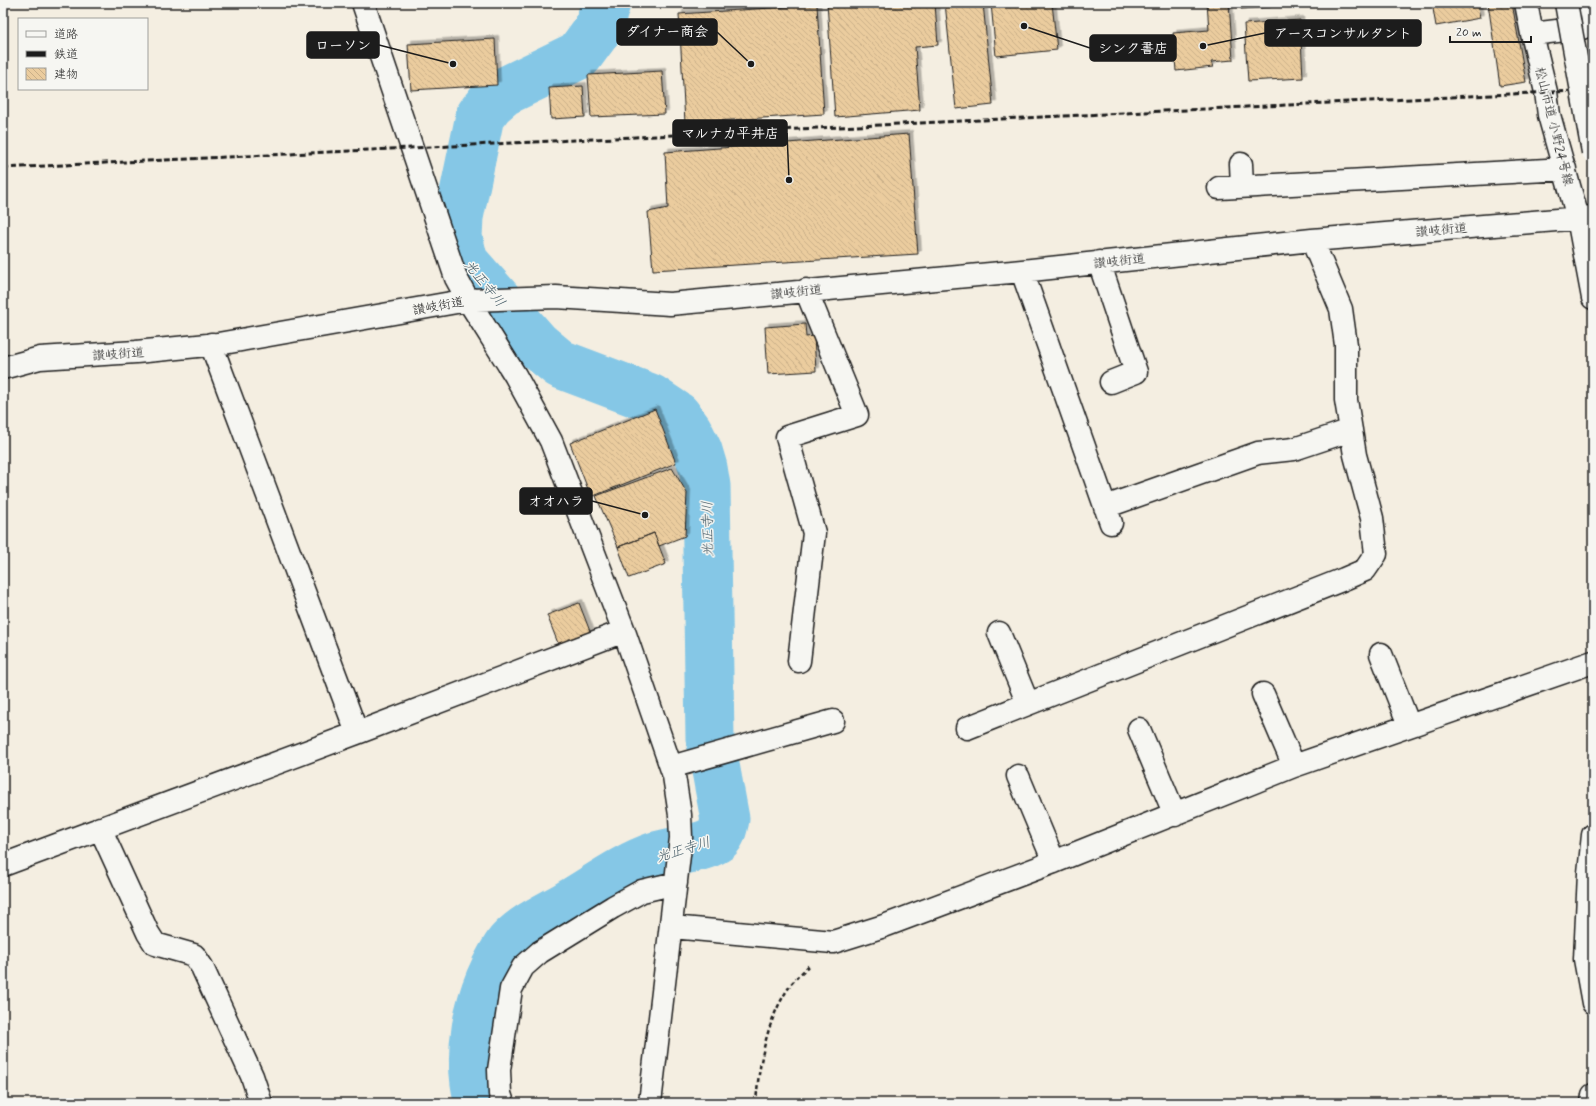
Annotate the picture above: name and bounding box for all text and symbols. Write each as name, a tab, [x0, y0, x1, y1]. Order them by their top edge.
legend	[18, 18, 148, 90]
scale bar	[1450, 18, 1531, 44]
callout: ダイナー商会	[617, 19, 717, 45]
callout: アースコンサルタント	[1265, 20, 1421, 46]
text: ダイナー商会	[626, 23, 708, 41]
text: アースコンサルタント	[1274, 25, 1412, 43]
text: 20 m	[1456, 25, 1482, 41]
text: 道路	[54, 27, 78, 43]
callout: ローソン	[307, 32, 379, 58]
callout: シンク書店	[1090, 35, 1176, 61]
text: ローソン	[315, 37, 371, 55]
text: シンク書店	[1098, 40, 1168, 58]
text: 鉄道	[54, 47, 78, 63]
street label: 松山市道 小野24号線	[1531, 65, 1577, 188]
text: 建物	[54, 67, 78, 83]
callout: マルナカ平井店	[673, 120, 787, 146]
text: マルナカ平井店	[681, 125, 779, 143]
street label: 讃岐街道	[1414, 220, 1468, 241]
street label: 讃岐街道	[1092, 250, 1146, 273]
water label: 光正寺川	[460, 256, 509, 311]
street label: 讃岐街道	[769, 281, 823, 304]
street label: 讃岐街道	[411, 294, 465, 319]
street label: 讃岐街道	[92, 344, 145, 365]
callout: オオハラ	[520, 488, 592, 514]
text: オオハラ	[528, 493, 584, 511]
water label: 光正寺川	[699, 501, 717, 557]
water label: 光正寺川	[654, 833, 713, 867]

